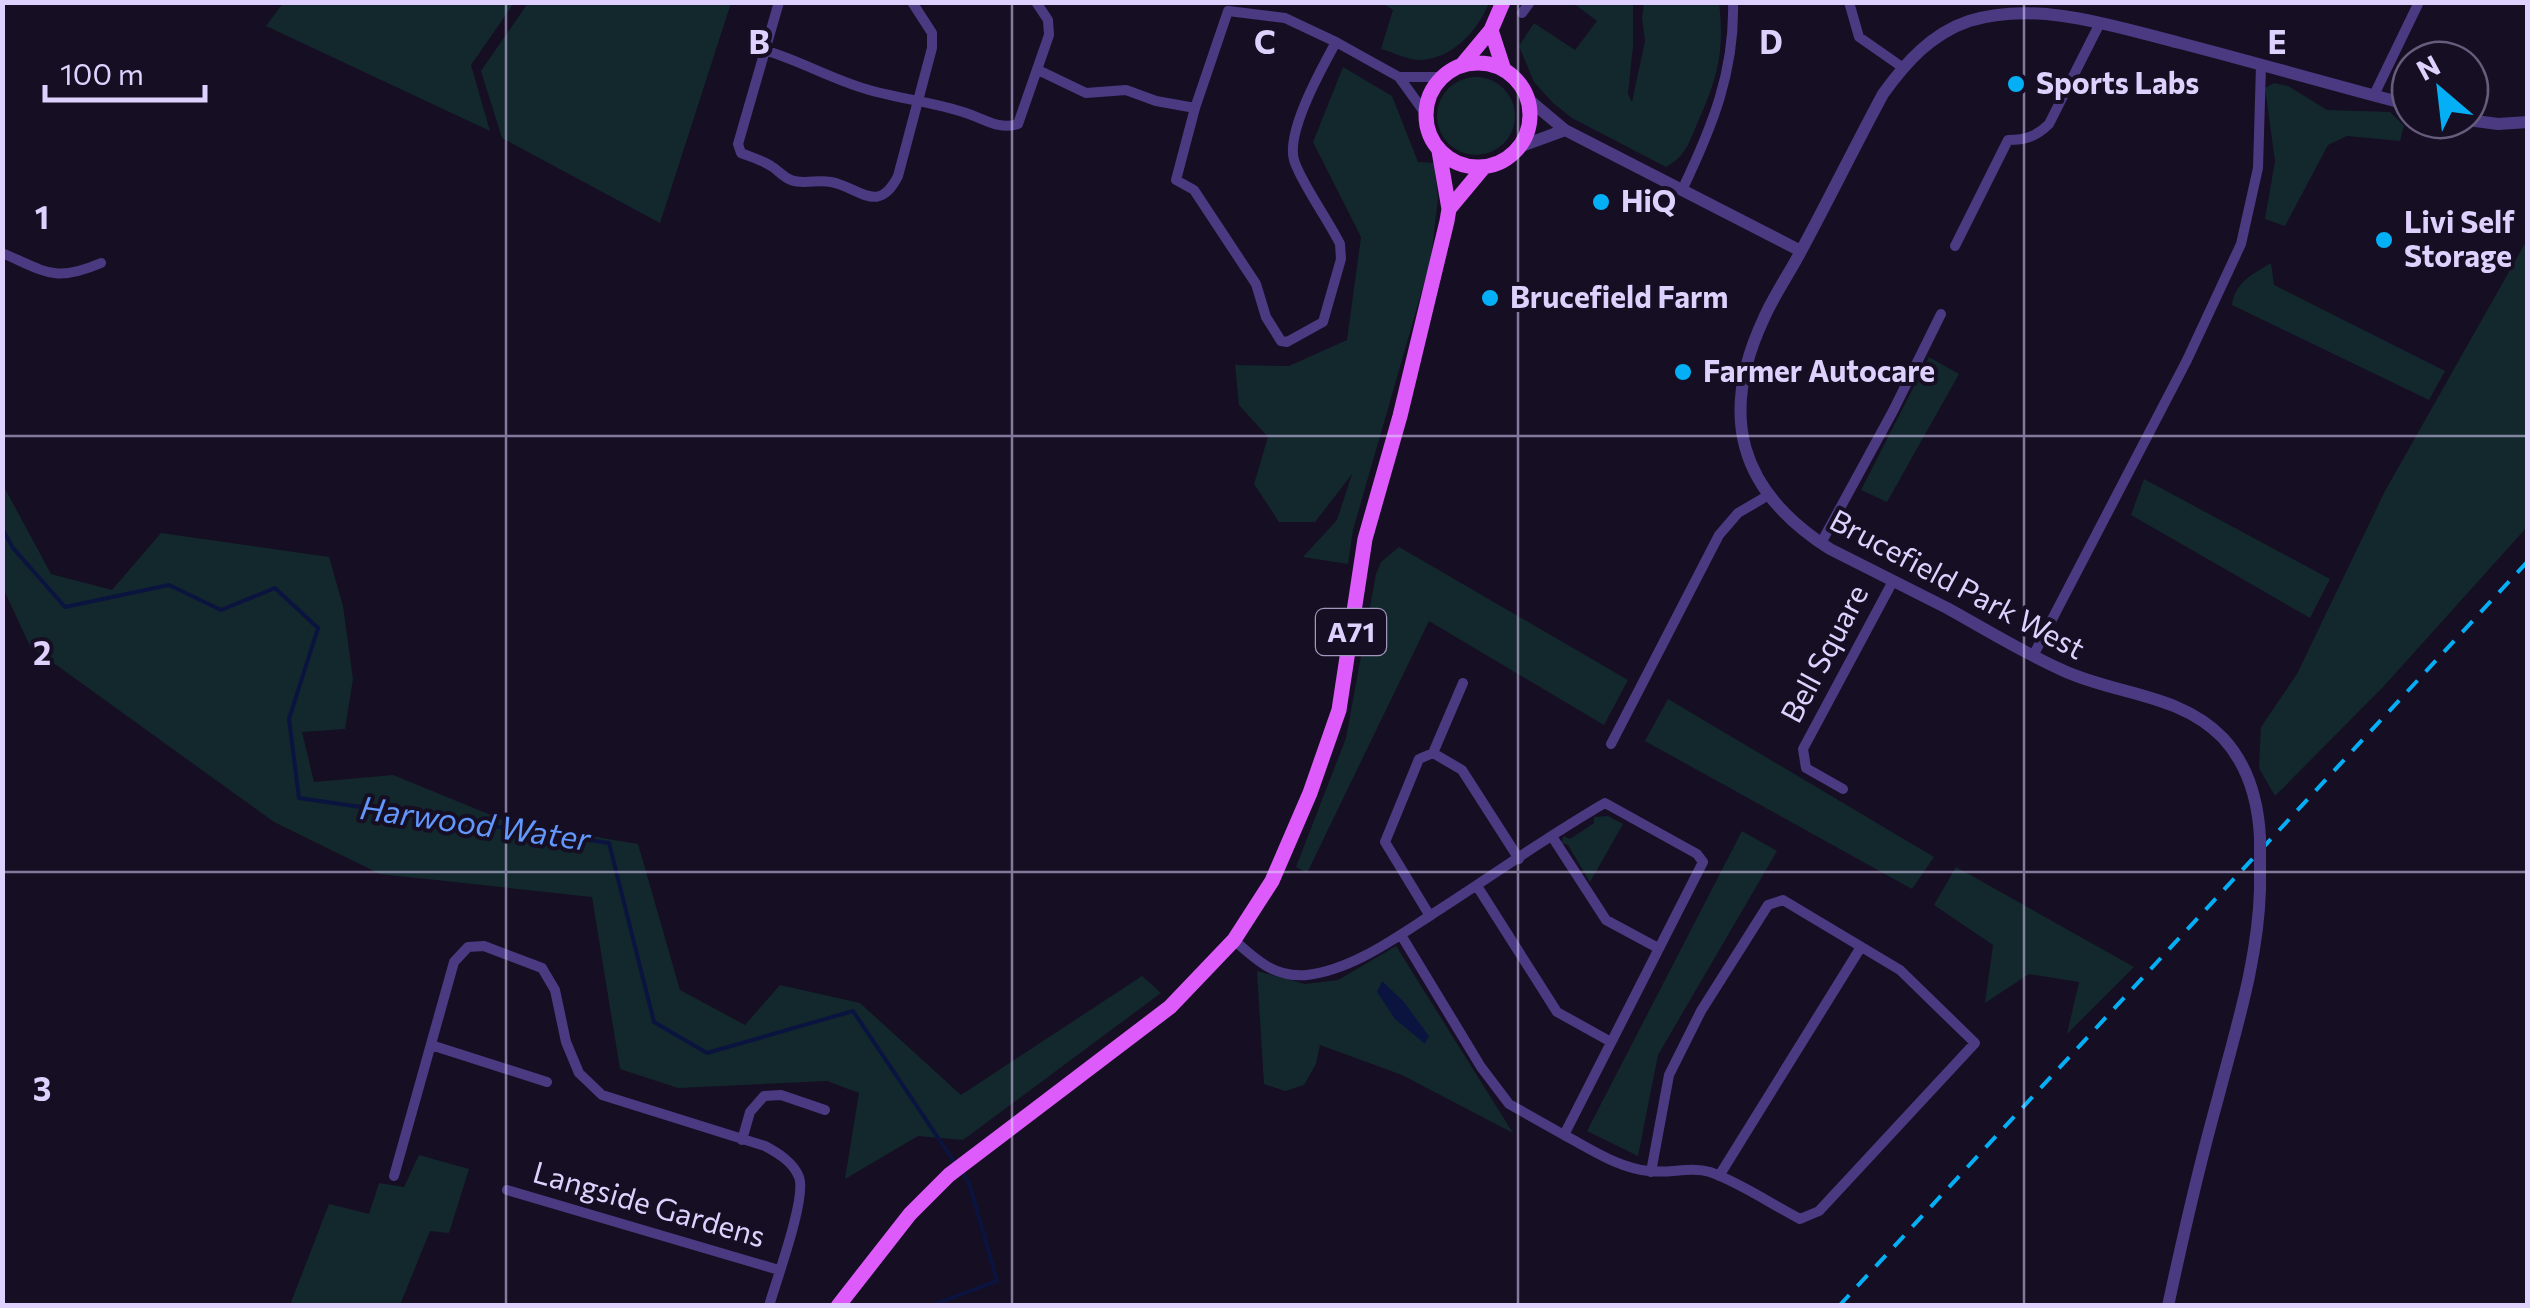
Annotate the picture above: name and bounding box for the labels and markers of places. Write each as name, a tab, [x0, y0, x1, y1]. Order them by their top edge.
place label: Sports Labs	[2036, 63, 2199, 100]
marker: Sports Labs	[2005, 73, 2027, 95]
place label: HiQ	[1621, 181, 1676, 218]
marker: HiQ	[1590, 191, 1612, 213]
place label: Livi Self Storage	[2404, 202, 2515, 273]
marker: Livi Self Storage	[2373, 229, 2395, 251]
place label: Brucefield Farm	[1510, 277, 1729, 314]
marker: Brucefield Farm	[1479, 287, 1501, 309]
place label: Farmer Autocare	[1703, 351, 1935, 388]
marker: Farmer Autocare	[1672, 361, 1694, 383]

